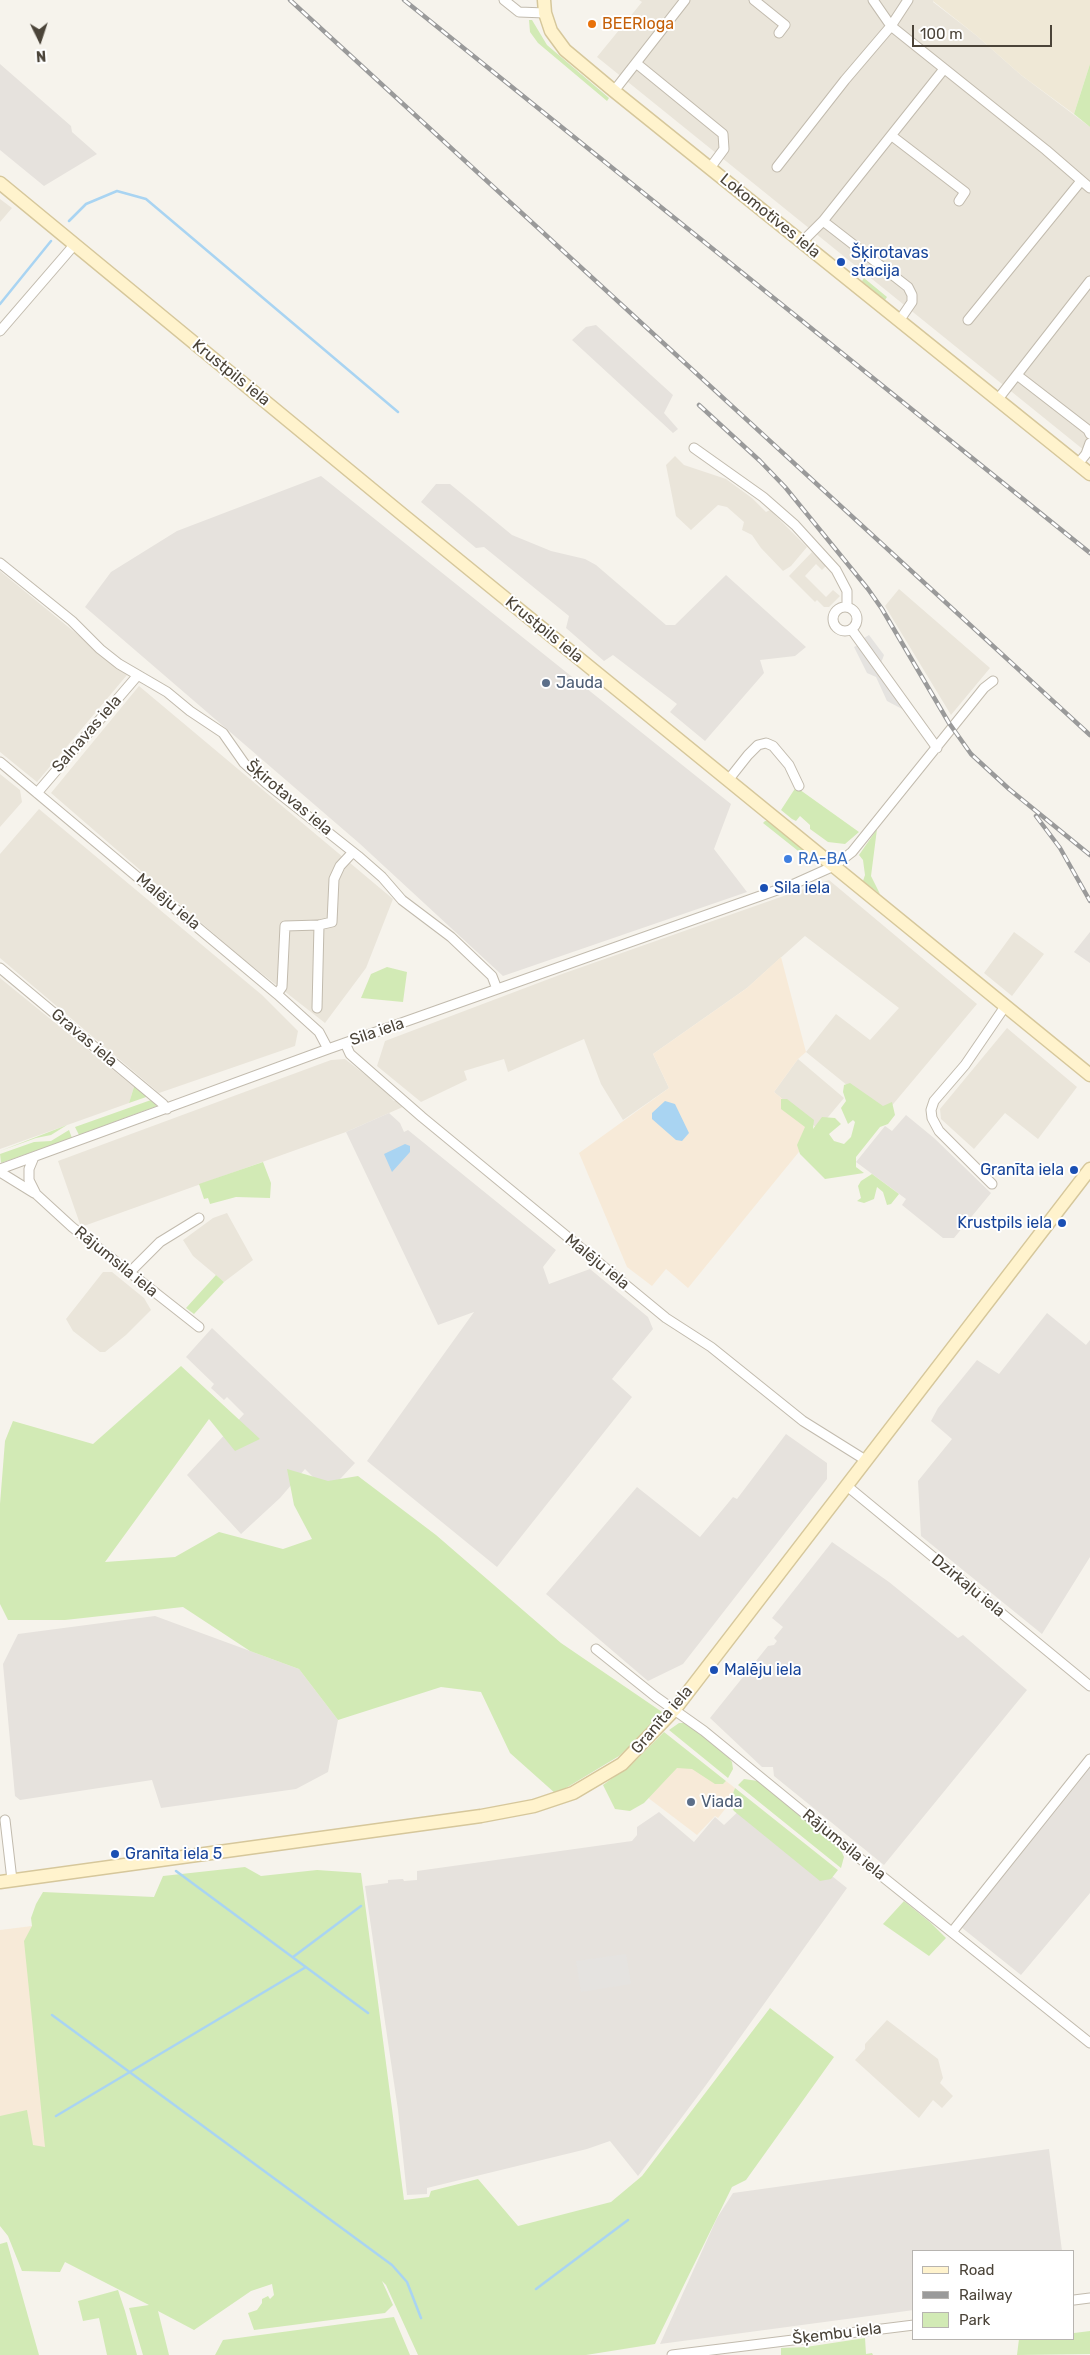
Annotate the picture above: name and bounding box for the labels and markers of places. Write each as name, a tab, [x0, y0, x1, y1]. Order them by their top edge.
place label: BEERloga	[602, 14, 674, 34]
marker: BEERloga	[586, 18, 598, 30]
place label: Šķirotavas stacija	[851, 243, 929, 281]
marker: Šķirotavas stacija	[835, 256, 847, 268]
place label: Jauda	[556, 673, 603, 693]
marker: Jauda	[540, 677, 552, 689]
place label: RA-BA	[798, 849, 848, 869]
marker: RA-BA	[782, 853, 794, 865]
place label: Sila iela	[774, 878, 830, 898]
marker: Sila iela	[758, 882, 770, 894]
place label: Granīta iela	[980, 1160, 1064, 1180]
marker: Granīta iela	[1068, 1164, 1080, 1176]
place label: Krustpils iela	[957, 1213, 1052, 1233]
marker: Krustpils iela	[1056, 1217, 1068, 1229]
place label: Malēju iela	[724, 1660, 802, 1680]
marker: Malēju iela	[708, 1664, 720, 1676]
place label: Viada	[701, 1792, 742, 1812]
marker: Viada	[685, 1796, 697, 1808]
place label: Granīta iela 5	[125, 1844, 222, 1864]
marker: Granīta iela 5	[109, 1848, 121, 1860]

